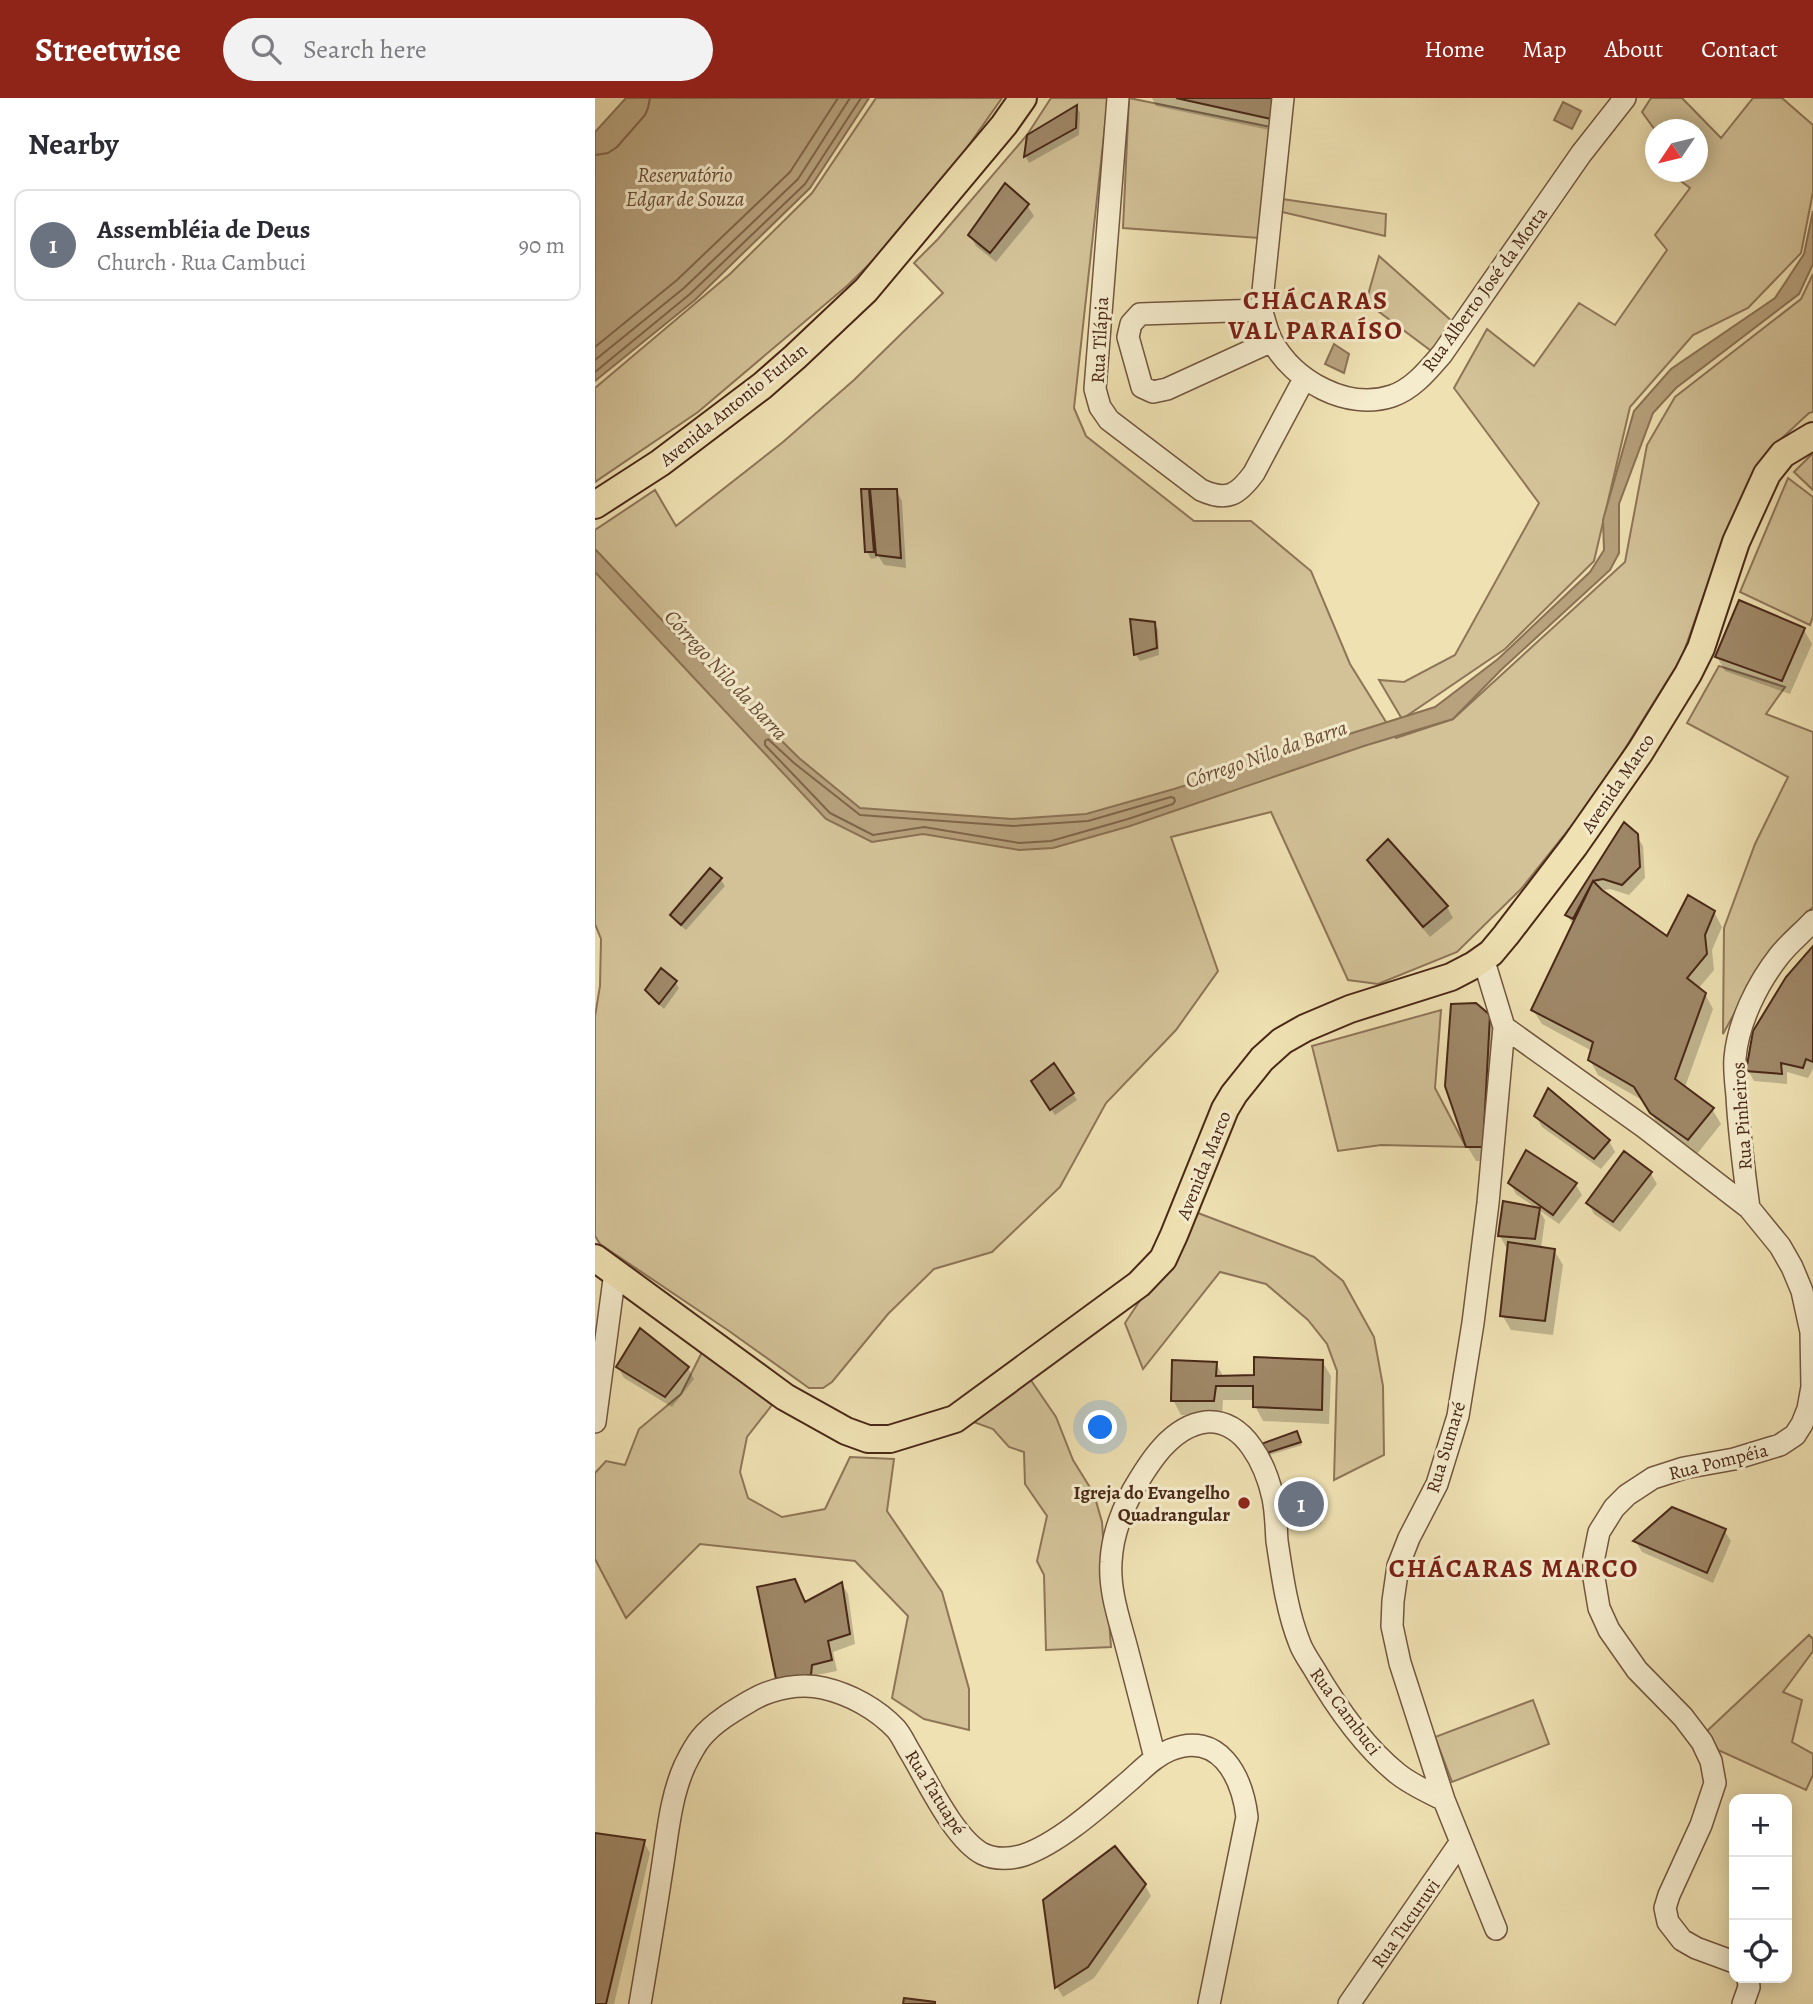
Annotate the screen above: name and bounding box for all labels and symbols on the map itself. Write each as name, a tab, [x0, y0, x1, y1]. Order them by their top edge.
north arrow	[1645, 119, 1708, 182]
water label: Reservatório Edgar de Souza	[626, 161, 745, 213]
street label: Rua Alberto José da Motta	[1416, 202, 1554, 377]
district label: CHÁCARAS VAL PARAÍSO	[1227, 283, 1404, 348]
street label: Rua Tilápia	[1085, 296, 1115, 384]
street label: Avenida Antonio Furlan	[654, 337, 813, 473]
water label: Córrego Nilo da Barra	[658, 604, 794, 747]
water label: Córrego Nilo da Barra	[1181, 713, 1351, 795]
street label: Avenida Marco	[1574, 729, 1661, 839]
street label: Rua Pinheiros	[1725, 1061, 1759, 1171]
street label: Avenida Marco	[1170, 1107, 1238, 1225]
street label: Rua Sumaré	[1420, 1398, 1472, 1496]
your location	[1083, 1410, 1117, 1444]
street label: Rua Pompéia	[1666, 1437, 1771, 1487]
pin: 1	[1278, 1478, 1324, 1530]
place label: Igreja do Evangelho Quadrangular	[1073, 1480, 1230, 1528]
marker: Igreja do Evangelho Quadrangular	[1236, 1495, 1252, 1511]
district label: CHÁCARAS MARCO	[1389, 1551, 1639, 1586]
street label: Rua Cambuci	[1304, 1662, 1387, 1761]
street label: Rua Tatuapé	[899, 1745, 972, 1840]
street label: Rua Tucuruvi	[1365, 1874, 1446, 1974]

